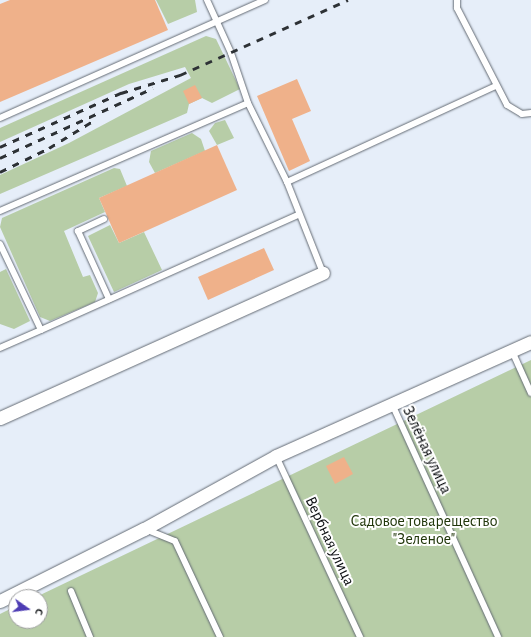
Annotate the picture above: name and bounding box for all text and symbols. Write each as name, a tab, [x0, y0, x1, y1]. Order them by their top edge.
street label: Зелёная улица	[398, 403, 456, 497]
street label: Вербная улица	[301, 493, 359, 589]
park label: Садовое товарещество "Зеленое"	[350, 511, 498, 549]
north arrow	[8, 589, 48, 629]
text: С	[33, 607, 45, 616]

